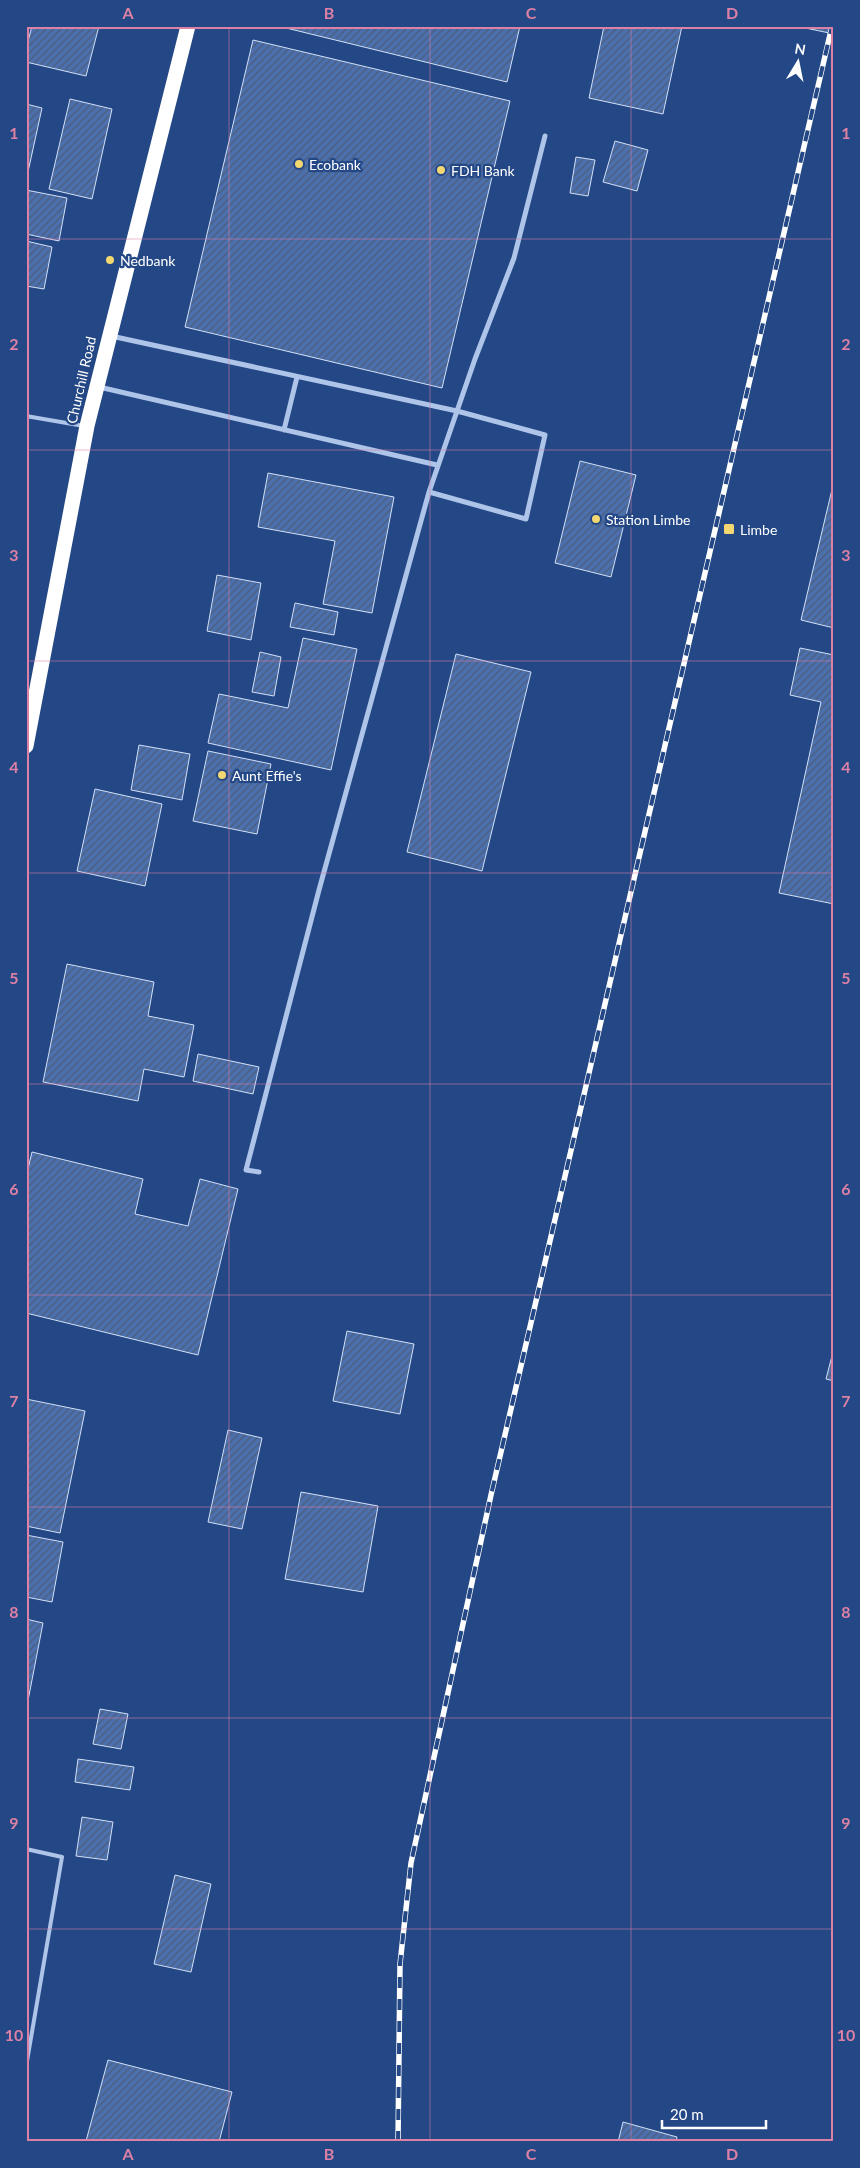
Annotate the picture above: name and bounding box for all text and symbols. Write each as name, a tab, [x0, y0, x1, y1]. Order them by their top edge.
text: A	[121, 3, 134, 22]
text: B	[324, 3, 334, 22]
text: C	[526, 3, 537, 22]
text: D	[726, 3, 738, 22]
north arrow	[772, 38, 822, 88]
text: N	[794, 39, 807, 58]
text: 1	[9, 123, 19, 142]
text: 1	[841, 123, 851, 142]
place label: Ecobank	[309, 156, 362, 173]
marker: Ecobank	[293, 158, 305, 170]
place label: FDH Bank	[451, 162, 516, 179]
marker: FDH Bank	[435, 164, 447, 176]
place label: Nedbank	[120, 252, 176, 269]
marker: Nedbank	[104, 254, 116, 266]
text: 2	[9, 334, 19, 353]
text: 2	[841, 334, 851, 353]
street label: Churchill Road	[63, 335, 99, 425]
place label: Station Limbe	[606, 511, 690, 528]
marker: Station Limbe	[590, 513, 602, 525]
place label: Limbe	[740, 521, 777, 538]
marker: Limbe	[722, 522, 736, 536]
text: 3	[9, 545, 19, 564]
text: 3	[841, 545, 851, 564]
text: 4	[9, 757, 19, 776]
text: 4	[841, 757, 851, 776]
place label: Aunt Effie's	[232, 767, 302, 784]
marker: Aunt Effie's	[216, 769, 228, 781]
text: 5	[9, 968, 19, 987]
text: 5	[841, 968, 851, 987]
text: 6	[9, 1179, 19, 1198]
text: 6	[841, 1179, 851, 1198]
text: 7	[9, 1391, 19, 1410]
text: 7	[841, 1391, 851, 1410]
text: 8	[9, 1602, 19, 1621]
text: 8	[841, 1602, 851, 1621]
text: 9	[9, 1813, 19, 1832]
text: 9	[841, 1813, 851, 1832]
text: 10	[5, 2025, 23, 2044]
text: 10	[837, 2025, 855, 2044]
scale bar	[662, 2098, 766, 2130]
text: 20 m	[670, 2105, 704, 2123]
text: A	[121, 2144, 134, 2163]
text: B	[324, 2144, 334, 2163]
text: C	[526, 2144, 537, 2163]
text: D	[726, 2144, 738, 2163]

